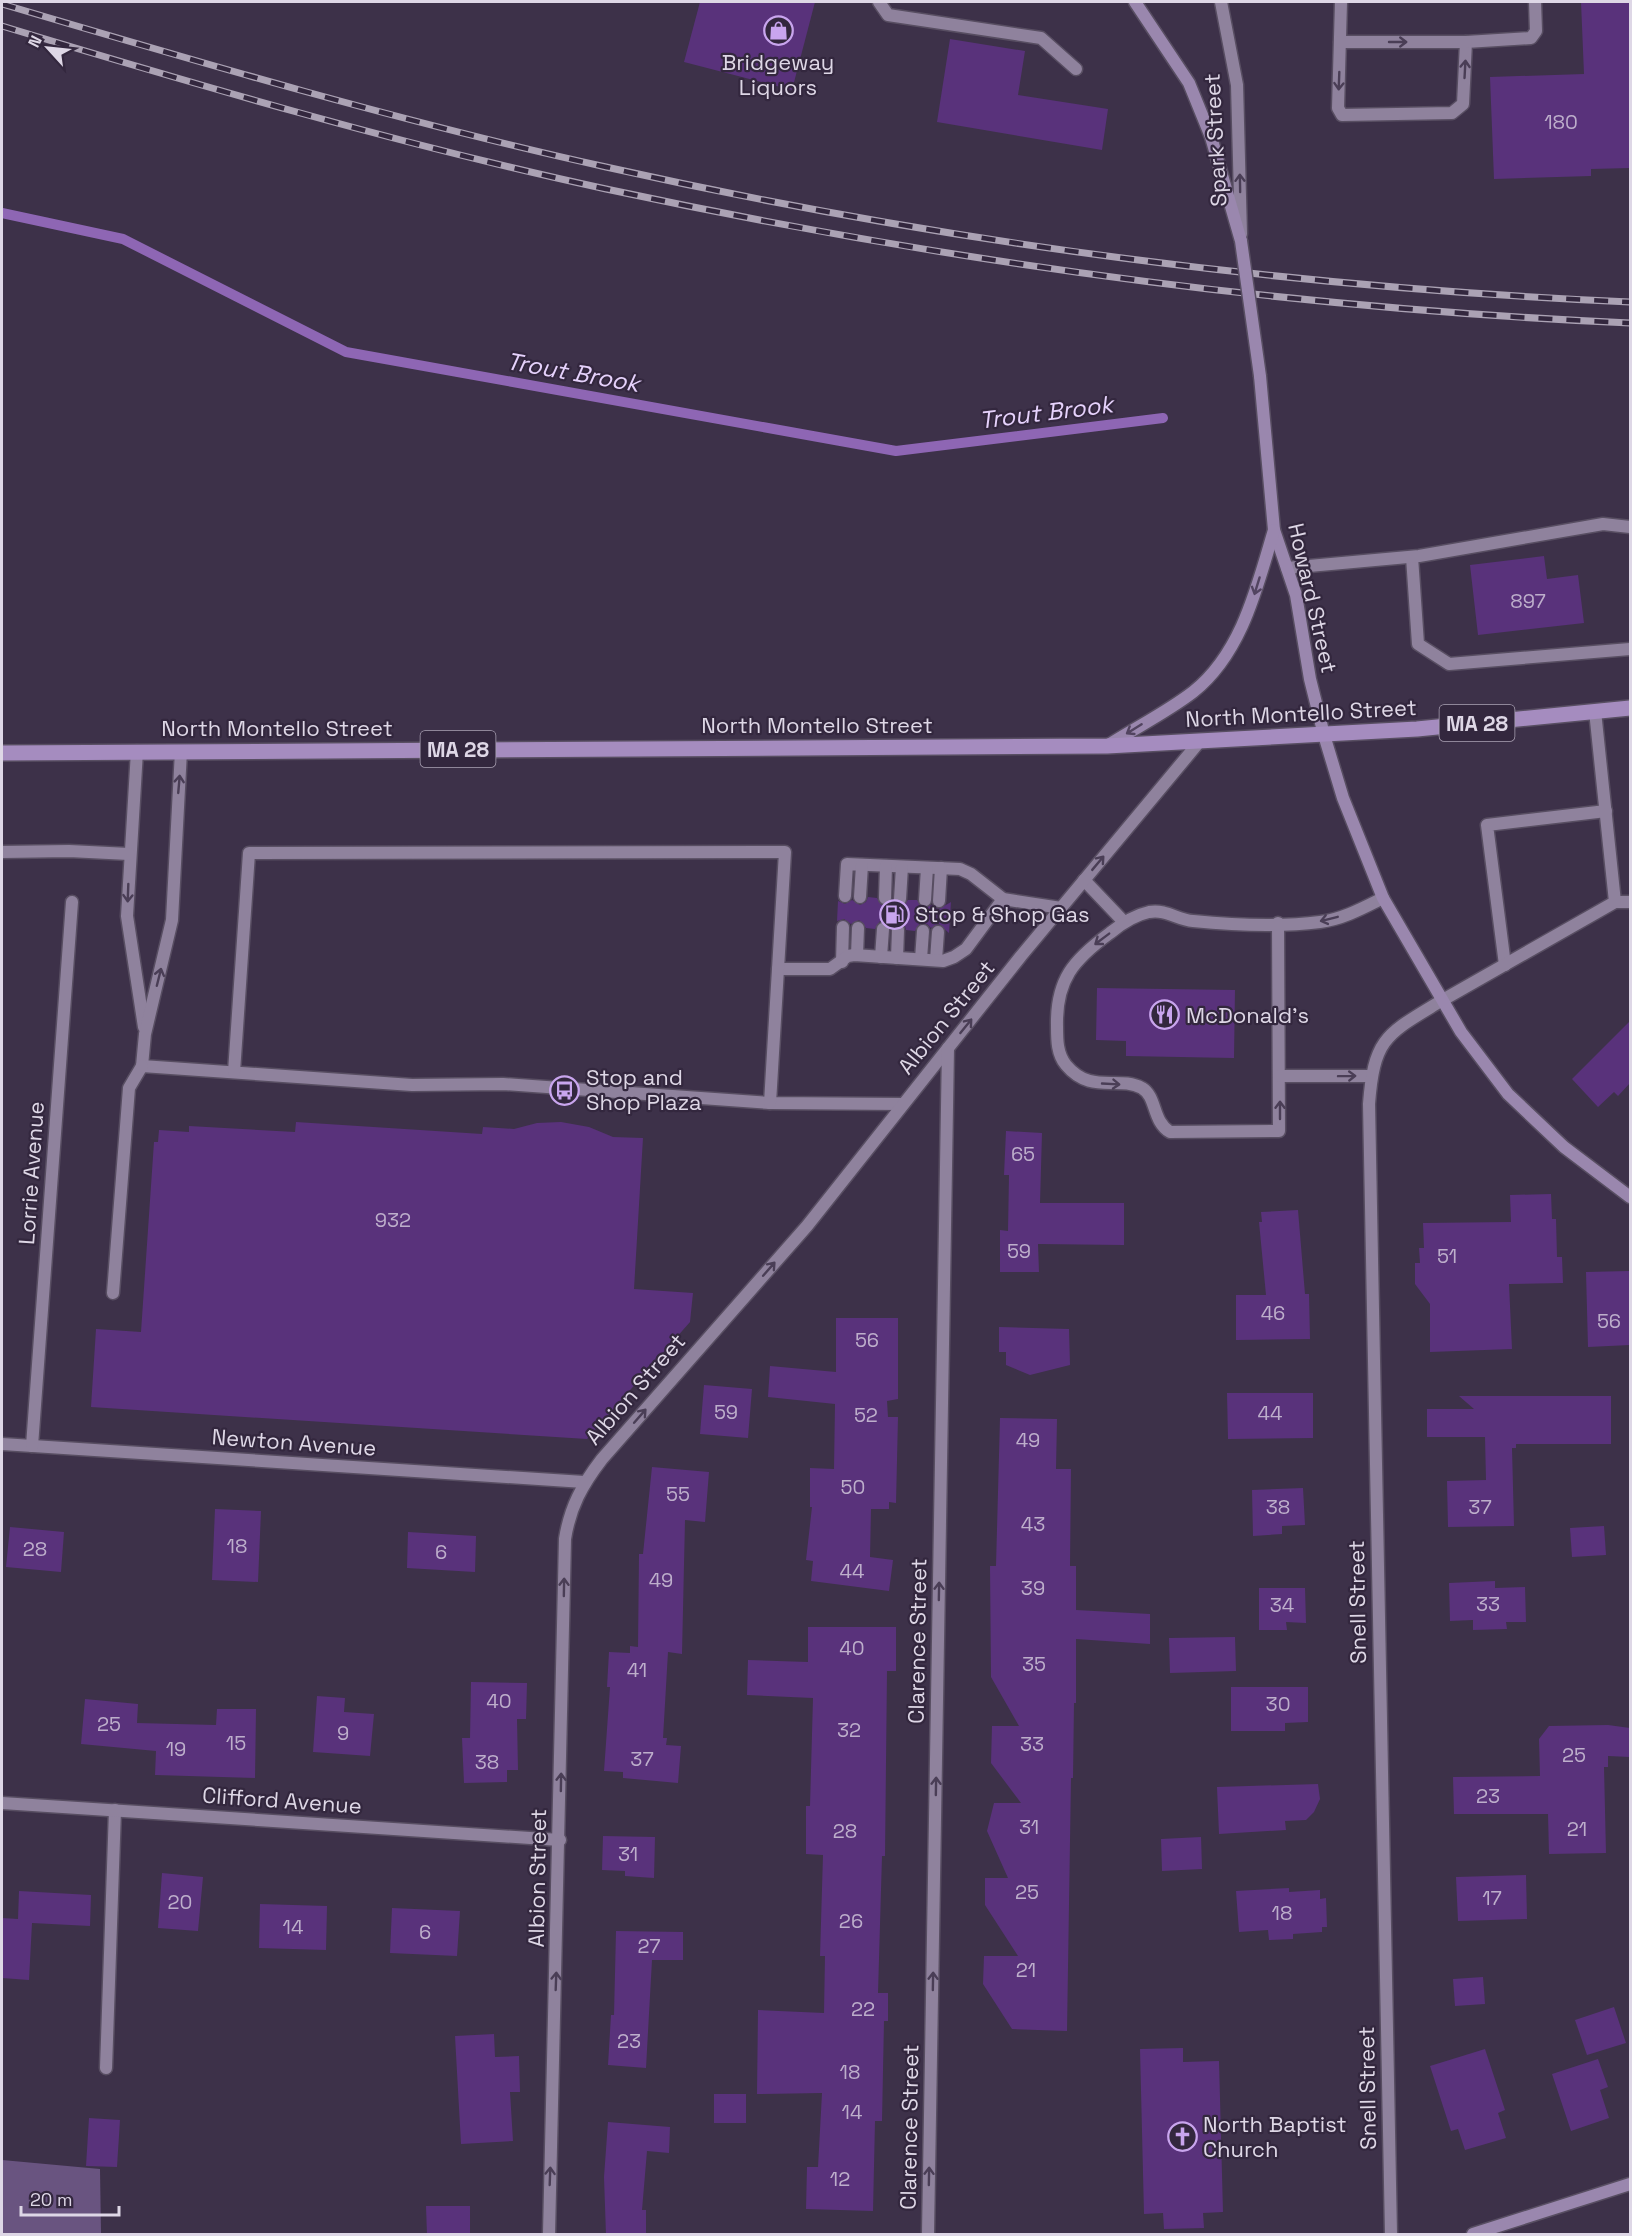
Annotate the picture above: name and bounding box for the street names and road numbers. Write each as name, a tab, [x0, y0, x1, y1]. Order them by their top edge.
street label: Spark Street	[1198, 73, 1232, 207]
street label: Howard Street	[1282, 520, 1344, 676]
street label: North Montello Street	[1185, 693, 1417, 733]
road number: MA 28	[1440, 705, 1514, 741]
street label: North Montello Street	[701, 711, 933, 739]
street label: North Montello Street	[161, 714, 393, 742]
road number: MA 28	[420, 731, 496, 767]
street label: Albion Street	[891, 954, 1001, 1080]
street label: Lorrie Avenue	[12, 1100, 50, 1246]
street label: Albion Street	[579, 1327, 691, 1451]
street label: Newton Avenue	[211, 1422, 377, 1462]
street label: Snell Street	[1342, 1540, 1372, 1664]
street label: Clarence Street	[902, 1558, 932, 1724]
street label: Clifford Avenue	[201, 1780, 363, 1820]
street label: Albion Street	[522, 1808, 552, 1948]
street label: Snell Street	[1352, 2026, 1382, 2150]
street label: Clarence Street	[894, 2044, 924, 2210]

